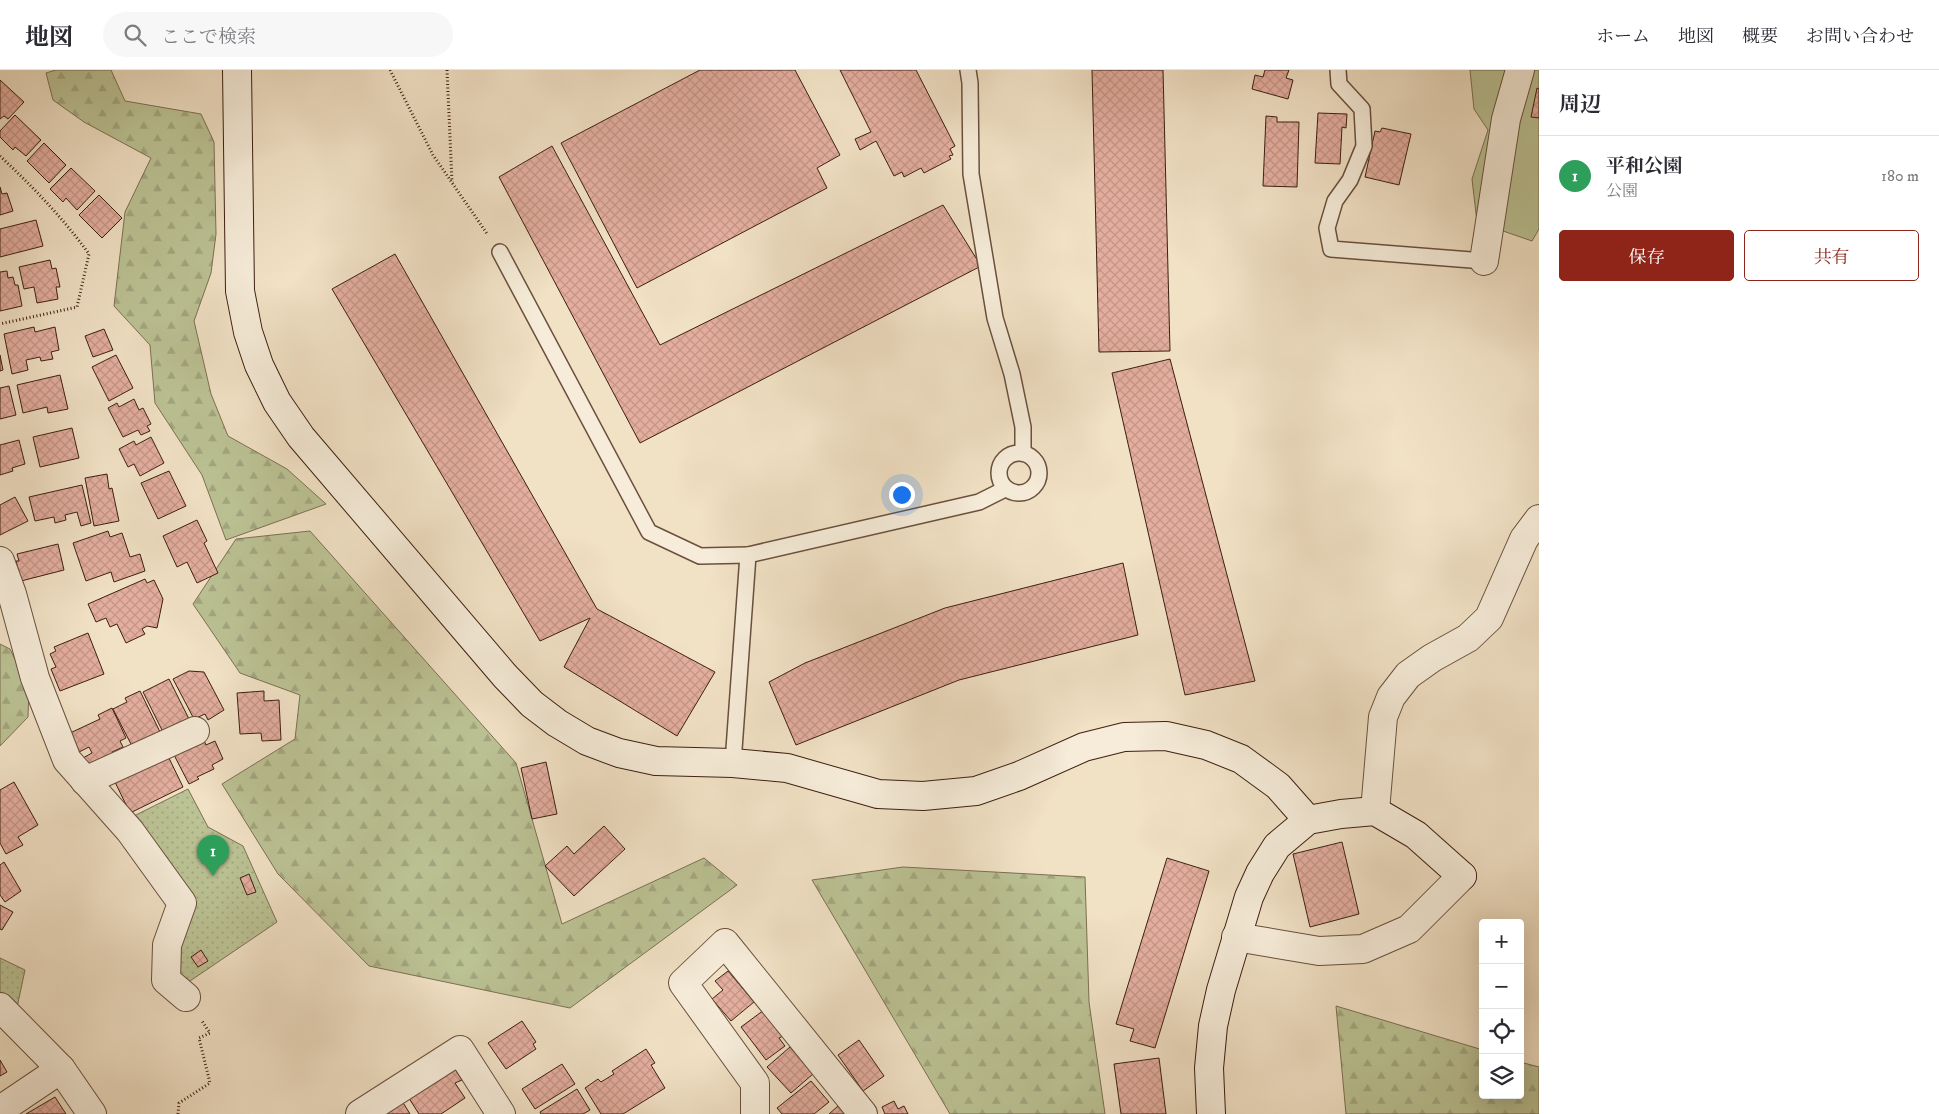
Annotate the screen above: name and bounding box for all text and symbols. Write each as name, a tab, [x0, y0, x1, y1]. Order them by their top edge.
search box	[103, 12, 453, 57]
icon: search	[121, 21, 149, 49]
text: 地図	[25, 23, 73, 53]
text: ここで検索	[161, 26, 256, 49]
text: ホーム	[1596, 26, 1650, 48]
text: 地図	[1678, 26, 1714, 48]
text: 概要	[1742, 26, 1778, 48]
text: お問い合わせ	[1806, 26, 1914, 48]
text: 周辺	[1559, 92, 1601, 118]
text: 平和公園	[1606, 155, 1682, 178]
text: 1	[1572, 166, 1578, 186]
text: 180 m	[1881, 166, 1919, 186]
text: 公園	[1606, 181, 1638, 201]
button: 保存	[1559, 230, 1734, 281]
button: 共有	[1744, 230, 1919, 281]
your location	[889, 482, 915, 508]
pin: 1	[197, 835, 229, 876]
map controls	[1479, 919, 1524, 1099]
button: +	[1479, 919, 1524, 964]
button: −	[1479, 964, 1524, 1009]
button: locate	[1479, 1009, 1524, 1054]
button: layers	[1479, 1054, 1524, 1099]

